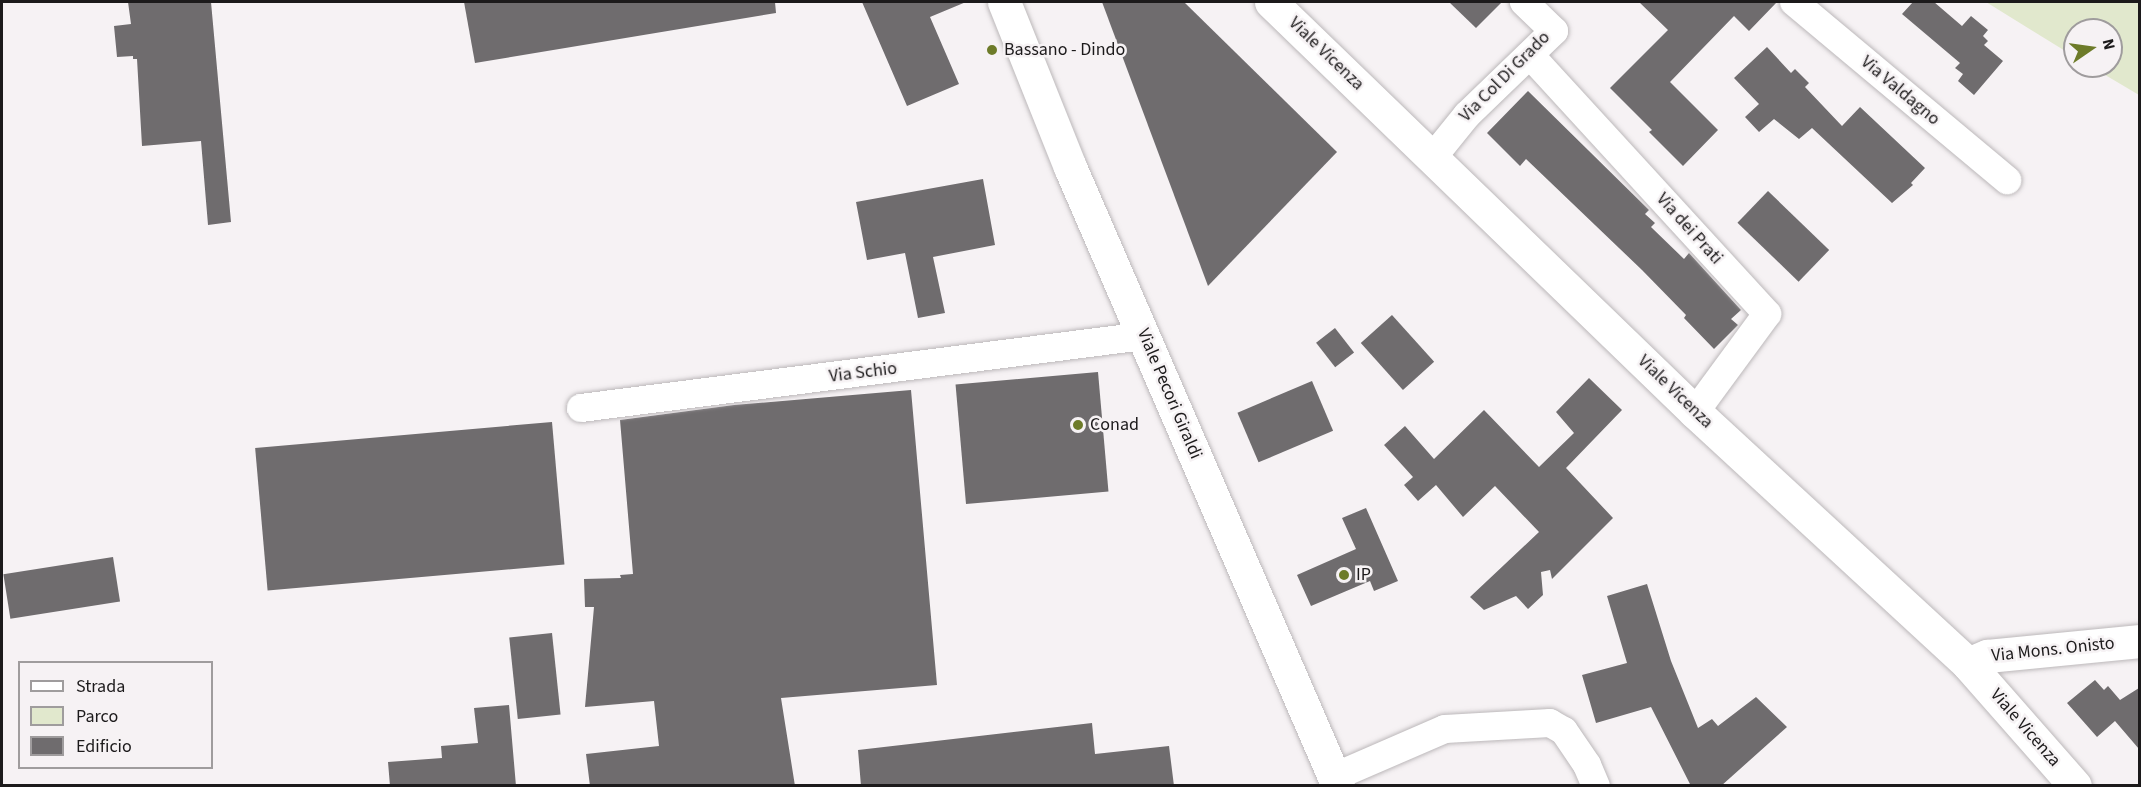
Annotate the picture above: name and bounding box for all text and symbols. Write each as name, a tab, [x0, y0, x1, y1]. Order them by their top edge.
street label: Viale Vicenza	[1284, 13, 1368, 95]
north arrow	[2063, 18, 2123, 78]
street label: Via Col Di Grado	[1455, 27, 1555, 127]
text: N	[2097, 37, 2121, 52]
place label: Bassano - Dindo	[1004, 39, 1125, 61]
marker: Bassano - Dindo	[985, 43, 999, 57]
street label: Via Valdagno	[1856, 52, 1944, 130]
street label: Via dei Prati	[1651, 189, 1727, 269]
street label: Viale Pecori Giraldi	[1132, 325, 1206, 463]
street label: Viale Vicenza	[1633, 351, 1717, 433]
street label: Via Schio	[828, 358, 898, 388]
place label: Conad	[1090, 414, 1139, 436]
marker: Conad	[1071, 418, 1085, 432]
place label: IP	[1356, 564, 1371, 586]
marker: IP	[1337, 568, 1351, 582]
street label: Via Mons. Onisto	[1990, 633, 2116, 667]
legend	[18, 661, 213, 769]
text: Strada	[76, 674, 125, 699]
street label: Viale Vicenza	[1985, 684, 2065, 772]
text: Parco	[76, 704, 118, 729]
text: Edificio	[76, 734, 132, 759]

